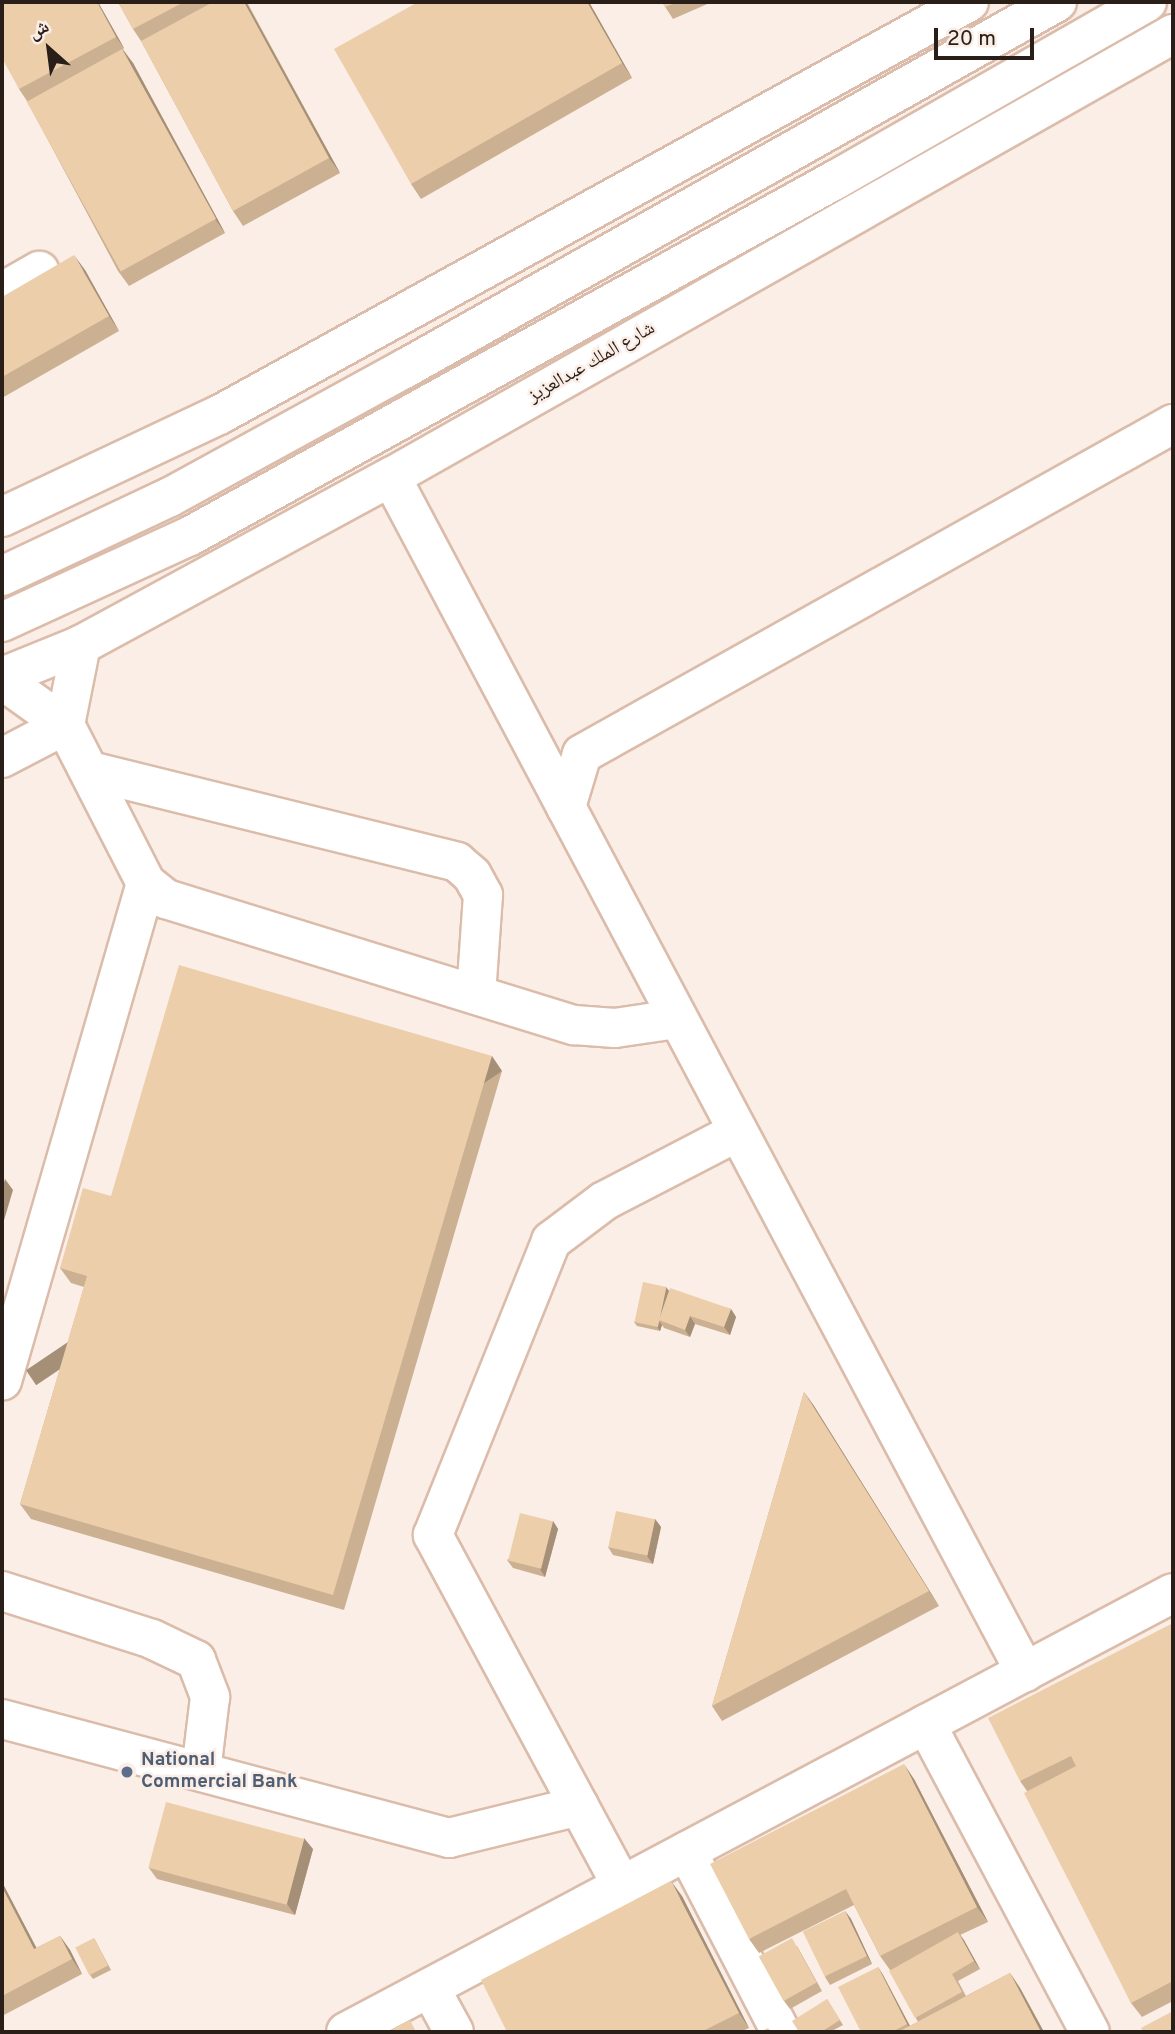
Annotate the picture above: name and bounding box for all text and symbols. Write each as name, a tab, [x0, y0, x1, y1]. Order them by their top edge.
north arrow	[14, 14, 84, 84]
scale bar	[937, 14, 1037, 58]
text: ش	[25, 15, 54, 46]
text: 20 m	[947, 26, 996, 53]
street label: شارع الملك عبدالعزيز	[525, 317, 659, 409]
place label: National Commercial Bank	[141, 1750, 298, 1794]
marker: National Commercial Bank	[119, 1764, 135, 1780]

